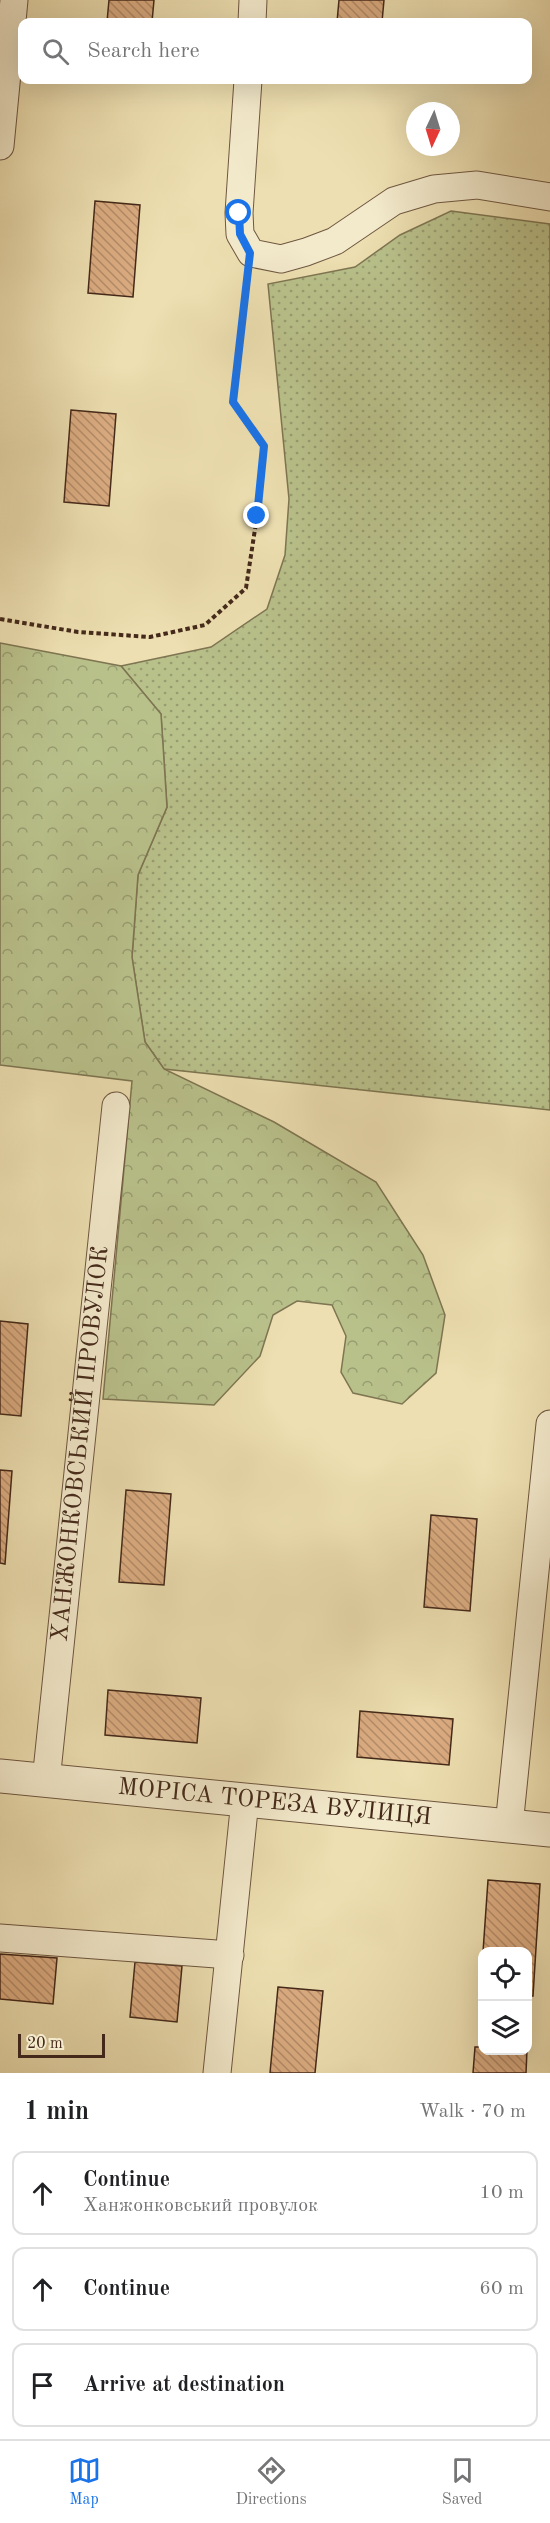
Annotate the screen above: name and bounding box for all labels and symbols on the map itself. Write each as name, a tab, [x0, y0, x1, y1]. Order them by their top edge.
north arrow	[406, 102, 460, 156]
route start	[225, 199, 251, 225]
route end	[243, 502, 269, 528]
street label: ХАНЖОНКОВСЬКИЙ ПРОВУЛОК	[49, 1245, 113, 1643]
street label: МОРІСА ТОРЕЗА ВУЛИЦЯ	[117, 1776, 433, 1830]
scale bar	[18, 2031, 105, 2058]

